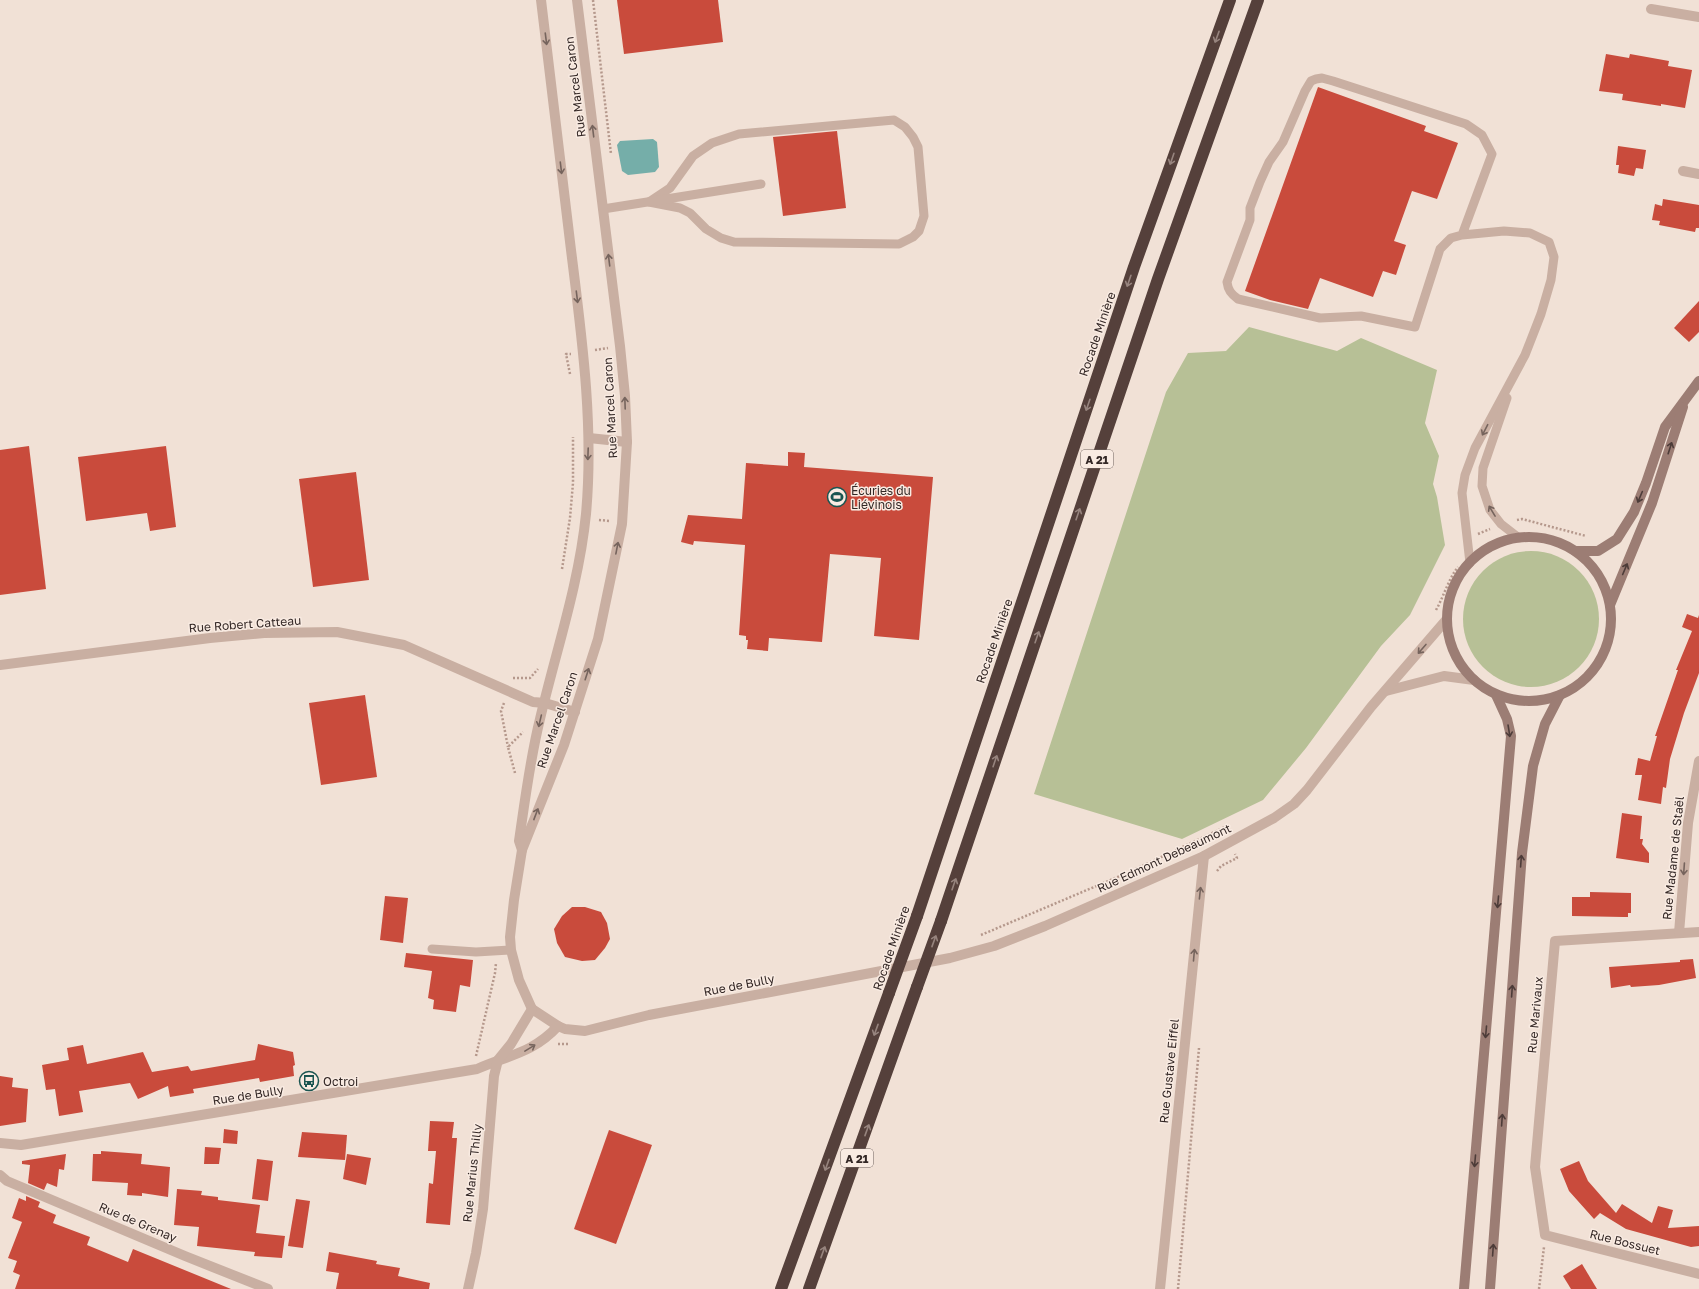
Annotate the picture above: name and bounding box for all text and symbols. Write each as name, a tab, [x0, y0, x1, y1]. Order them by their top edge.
one-way arrow	[1213, 30, 1220, 43]
one-way arrow	[542, 32, 549, 45]
street label: Rue Marcel Caron	[561, 36, 589, 138]
one-way arrow	[590, 125, 597, 138]
one-way arrow	[1168, 152, 1176, 164]
one-way arrow	[557, 161, 565, 174]
one-way arrow	[605, 254, 613, 267]
one-way arrow	[1125, 275, 1133, 287]
one-way arrow	[573, 290, 581, 303]
street label: Rocade Minière	[1075, 290, 1119, 378]
street label: Rue Marcel Caron	[600, 357, 620, 459]
one-way arrow	[622, 397, 629, 410]
one-way arrow	[1084, 398, 1091, 411]
one-way arrow	[1481, 423, 1488, 435]
one-way arrow	[1667, 441, 1674, 454]
one-way arrow	[584, 447, 592, 460]
road number: A 21	[1081, 450, 1113, 468]
place label: Écuries du Liévinois	[851, 483, 911, 512]
sports icon: Écuries du Liévinois	[826, 486, 848, 508]
one-way arrow	[1636, 490, 1644, 502]
one-way arrow	[1487, 505, 1495, 517]
one-way arrow	[1075, 509, 1083, 521]
one-way arrow	[613, 542, 621, 555]
one-way arrow	[1622, 564, 1629, 576]
street label: Rocade Minière	[972, 597, 1016, 685]
street label: Rue Robert Catteau	[188, 613, 302, 635]
one-way arrow	[1034, 631, 1041, 644]
one-way arrow	[1417, 644, 1426, 654]
one-way arrow	[583, 669, 591, 681]
street label: Rue Marcel Caron	[533, 670, 581, 770]
one-way arrow	[535, 714, 543, 727]
one-way arrow	[1506, 724, 1514, 737]
one-way arrow	[992, 755, 1000, 767]
street label: Rue Madame de Staël	[1659, 795, 1687, 921]
one-way arrow	[533, 808, 541, 820]
street label: Rue Edmont Debeaumont	[1095, 820, 1234, 896]
one-way arrow	[1518, 855, 1525, 868]
one-way arrow	[1681, 862, 1688, 875]
one-way arrow	[951, 877, 958, 890]
one-way arrow	[1197, 887, 1204, 900]
one-way arrow	[1494, 895, 1501, 908]
street label: Rocade Minière	[869, 904, 913, 992]
one-way arrow	[931, 934, 938, 947]
one-way arrow	[1190, 949, 1198, 962]
street label: Rue de Bully	[702, 971, 776, 999]
street label: Rue Marivaux	[1524, 976, 1546, 1054]
one-way arrow	[1508, 985, 1515, 998]
street label: Rue Gustave Eiffel	[1156, 1018, 1182, 1124]
one-way arrow	[872, 1023, 880, 1035]
one-way arrow	[1483, 1025, 1490, 1038]
one-way arrow	[524, 1043, 536, 1051]
bus stop icon: Octroi	[298, 1070, 320, 1092]
place label: Octroi	[323, 1074, 358, 1089]
street label: Rue de Bully	[211, 1082, 285, 1108]
one-way arrow	[1499, 1114, 1506, 1127]
street label: Rue Marius Thilly	[459, 1123, 485, 1223]
one-way arrow	[863, 1124, 871, 1136]
road number: A 21	[841, 1149, 873, 1167]
one-way arrow	[1471, 1154, 1479, 1167]
one-way arrow	[822, 1159, 830, 1171]
street label: Rue de Grenay	[97, 1199, 179, 1245]
street label: Rue Bossuet	[1588, 1226, 1662, 1258]
one-way arrow	[1489, 1244, 1496, 1257]
one-way arrow	[819, 1247, 827, 1259]

